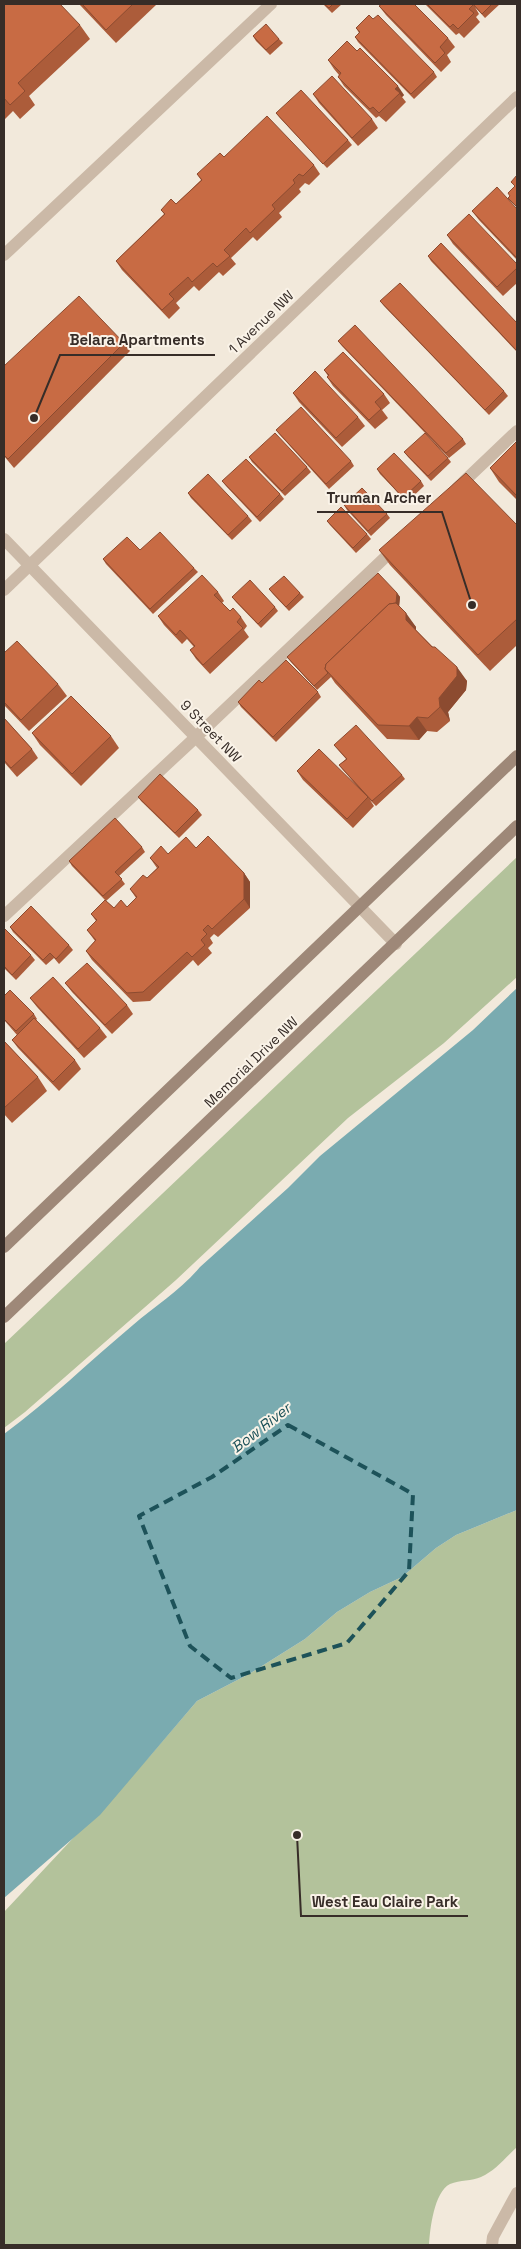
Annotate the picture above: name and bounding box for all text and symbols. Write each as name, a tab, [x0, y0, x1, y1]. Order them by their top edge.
street label: 1 Avenue NW	[225, 286, 297, 358]
callout: Belara Apartments	[60, 325, 215, 355]
text: Belara Apartments	[69, 330, 205, 349]
callout: Truman Archer	[317, 482, 442, 512]
text: Truman Archer	[326, 488, 432, 507]
street label: 9 Street NW	[177, 696, 245, 766]
street label: Memorial Drive NW	[200, 1013, 302, 1111]
water label: Bow River	[227, 1398, 295, 1457]
callout: West Eau Claire Park	[301, 1886, 468, 1916]
text: West Eau Claire Park	[312, 1892, 459, 1911]

